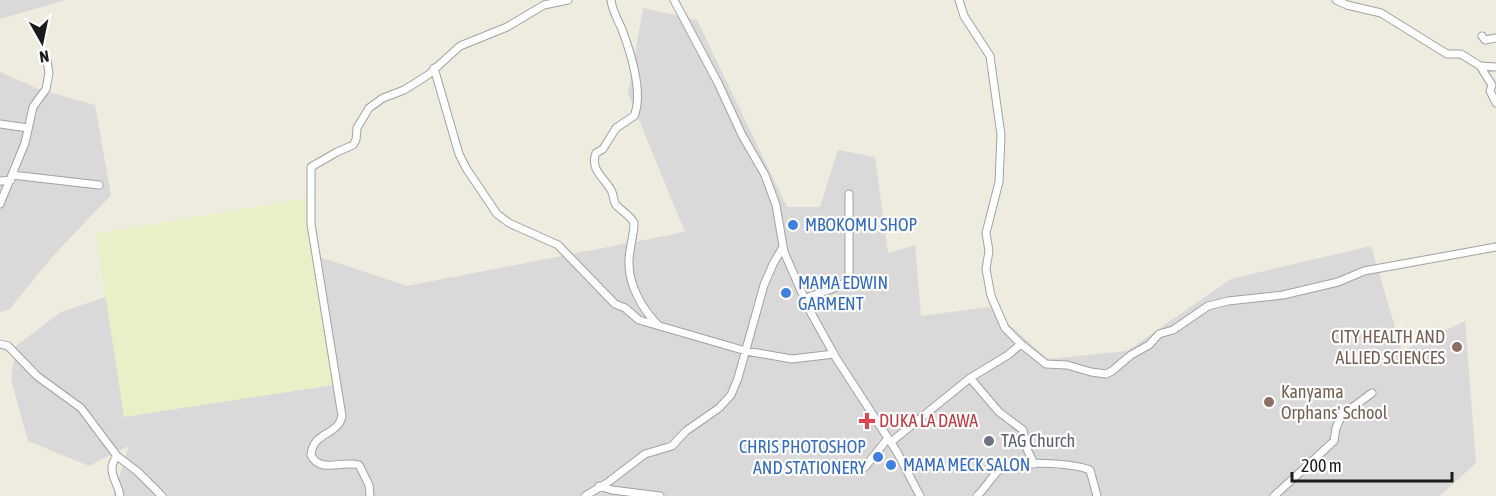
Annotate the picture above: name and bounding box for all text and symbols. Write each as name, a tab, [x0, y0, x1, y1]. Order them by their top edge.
north arrow	[12, 12, 72, 72]
text: N	[38, 47, 50, 66]
place label: MBOKOMU SHOP	[805, 214, 918, 235]
marker: MBOKOMU SHOP	[786, 218, 800, 232]
place label: MAMA EDWIN GARMENT	[798, 272, 888, 314]
marker: MAMA EDWIN GARMENT	[779, 286, 793, 300]
place label: CITY HEALTH AND ALLIED SCIENCES	[1331, 326, 1445, 368]
marker: CITY HEALTH AND ALLIED SCIENCES	[1450, 340, 1464, 354]
place label: Kanyama Orphans' School	[1281, 381, 1388, 423]
marker: Kanyama Orphans' School	[1262, 395, 1276, 409]
place label: DUKA LA DAWA	[879, 410, 978, 431]
marker: DUKA LA DAWA	[860, 414, 874, 428]
place label: TAG Church	[1001, 430, 1075, 451]
marker: TAG Church	[982, 434, 996, 448]
place label: CHRIS PHOTOSHOP AND STATIONERY	[739, 436, 866, 478]
scale bar	[1292, 445, 1452, 483]
marker: CHRIS PHOTOSHOP AND STATIONERY	[871, 450, 885, 464]
place label: MAMA MECK SALON	[903, 454, 1030, 475]
text: 200 m	[1301, 455, 1342, 476]
marker: MAMA MECK SALON	[884, 458, 898, 472]

